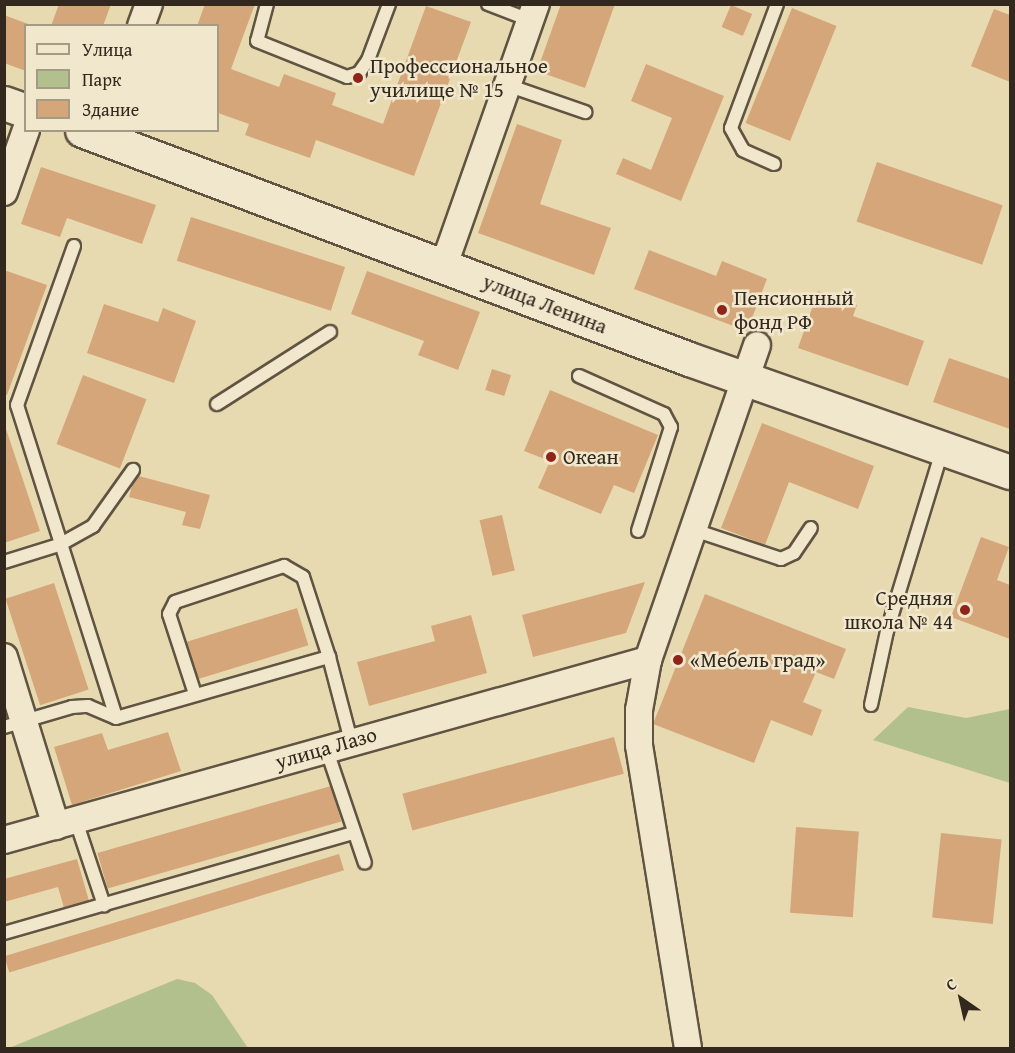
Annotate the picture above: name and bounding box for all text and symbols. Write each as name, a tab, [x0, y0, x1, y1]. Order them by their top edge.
legend	[24, 24, 219, 132]
text: Улица	[82, 36, 132, 63]
place label: Профессиональное училище № 15	[370, 53, 548, 103]
text: Парк	[82, 66, 121, 93]
marker: Профессиональное училище № 15	[351, 71, 365, 85]
text: Здание	[82, 96, 139, 123]
street label: улица Ленина	[479, 269, 611, 339]
place label: Пенсионный фонд РФ	[734, 285, 854, 335]
marker: Пенсионный фонд РФ	[715, 303, 729, 317]
place label: Океан	[563, 444, 619, 470]
marker: Океан	[544, 450, 558, 464]
place label: Средняя школа № 44	[845, 585, 953, 635]
marker: Средняя школа № 44	[958, 603, 972, 617]
place label: «Мебель град»	[690, 647, 825, 673]
marker: «Мебель град»	[671, 653, 685, 667]
street label: улица Лазо	[272, 721, 380, 775]
north arrow	[931, 969, 991, 1029]
text: С	[940, 972, 961, 997]

